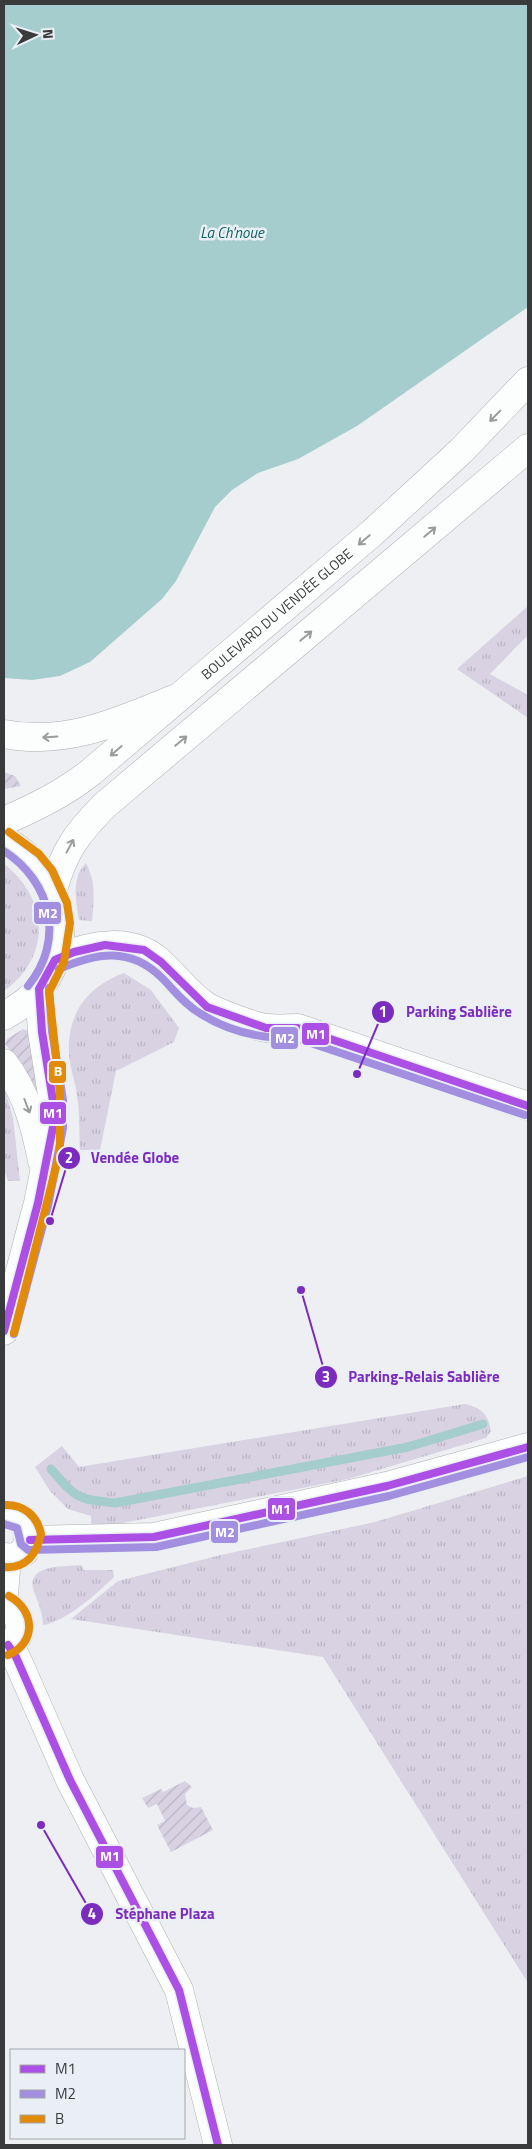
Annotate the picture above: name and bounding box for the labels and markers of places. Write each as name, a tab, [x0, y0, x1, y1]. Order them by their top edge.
callout: Parking Sablière	[371, 997, 522, 1027]
callout: Vendée Globe	[56, 1143, 189, 1173]
callout: Parking-Relais Sablière	[313, 1362, 510, 1392]
callout: Stéphane Plaza	[80, 1899, 224, 1929]

